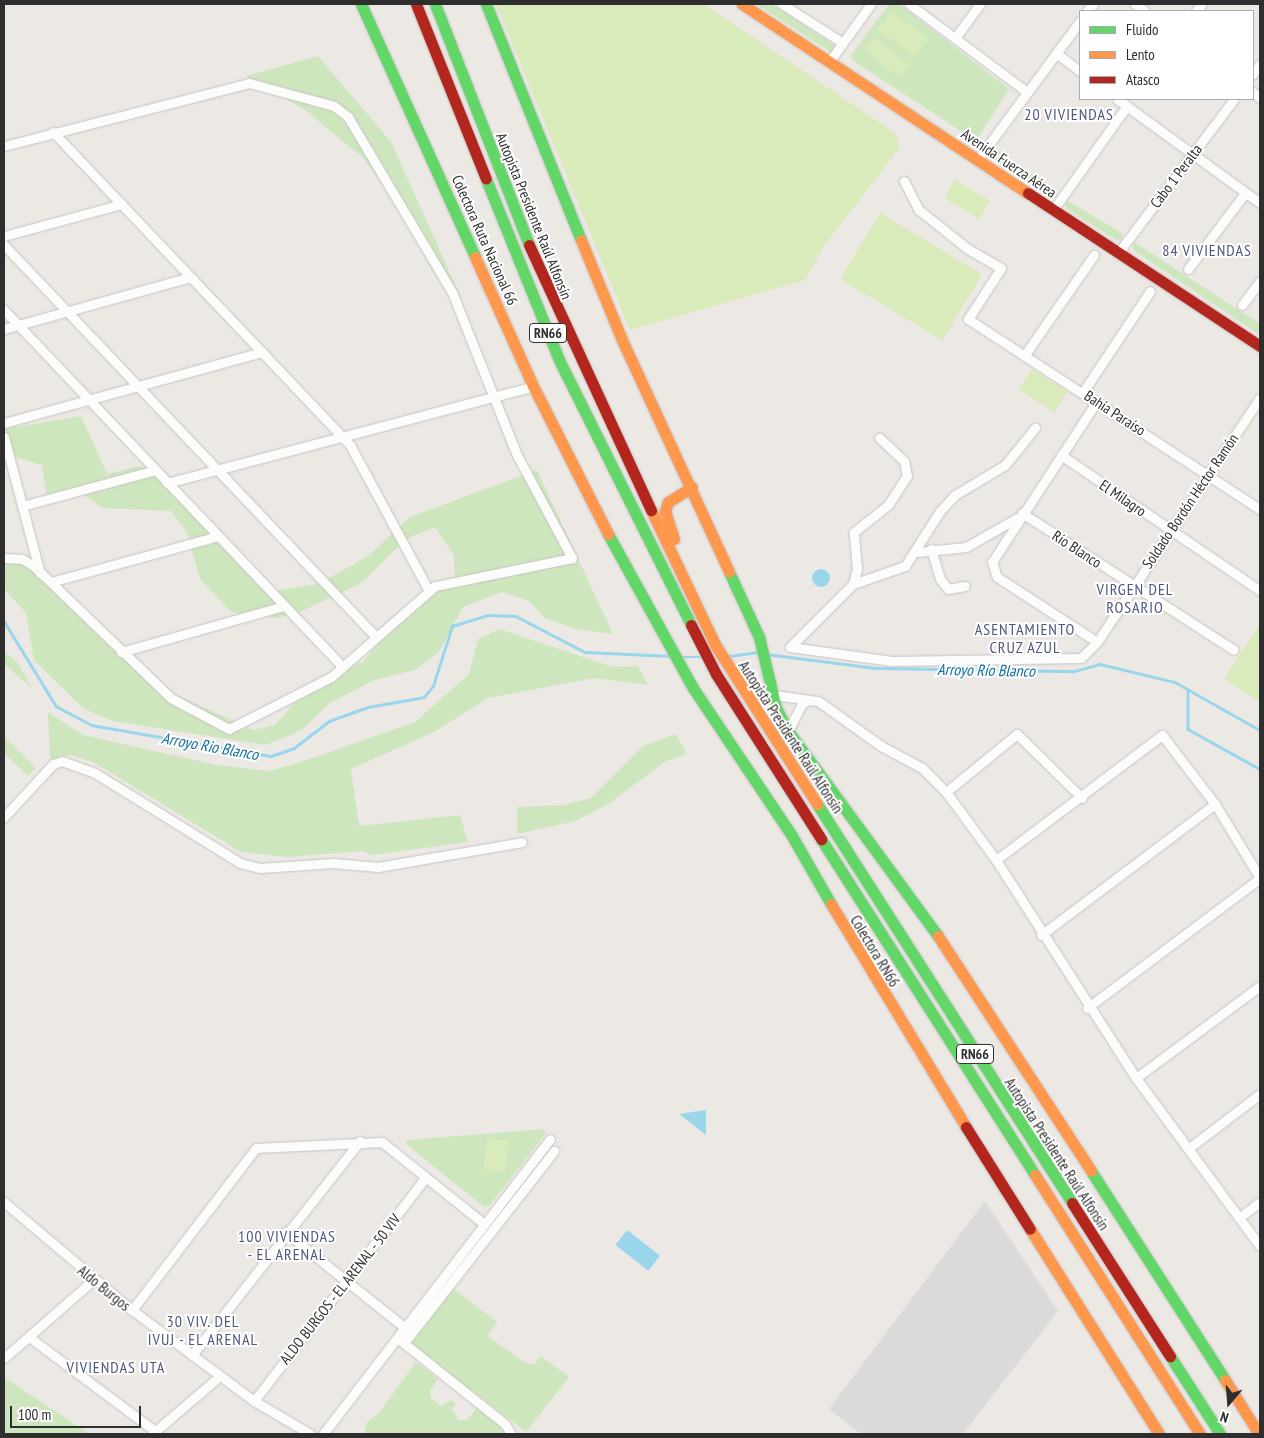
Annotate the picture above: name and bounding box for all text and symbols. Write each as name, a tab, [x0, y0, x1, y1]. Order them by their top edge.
legend	[1079, 10, 1254, 100]
text: Fluido	[1126, 20, 1158, 39]
text: Lento	[1126, 45, 1155, 64]
text: Atasco	[1126, 70, 1160, 89]
district label: 20 VIVIENDAS	[1022, 104, 1116, 124]
street label: Avenida Fuerza Aérea	[958, 124, 1060, 202]
street label: Autopista Presidente Raúl Alfonsín	[492, 130, 576, 302]
street label: Cabo 1 Peralta	[1146, 141, 1206, 211]
street label: Colectora Ruta Nacional 66	[448, 172, 522, 308]
district label: 84 VIVIENDAS	[1160, 240, 1254, 260]
road number: RN66	[528, 322, 568, 344]
street label: Bahía Paraíso	[1081, 387, 1149, 439]
street label: Soldado Bordón Héctor Ramón	[1138, 430, 1242, 572]
street label: El Milagro	[1096, 476, 1150, 520]
street label: Río Blanco	[1049, 527, 1105, 571]
district label: VIRGEN DEL ROSARIO	[1095, 579, 1175, 617]
district label: ASENTAMIENTO CRUZ AZUL	[973, 619, 1077, 657]
street label: Autopista Presidente Raúl Alfonsín	[735, 657, 847, 817]
water label: Arroyo Río Blanco	[937, 660, 1035, 680]
water label: Arroyo Rio Blanco	[160, 728, 260, 764]
street label: Colectora RN66	[847, 912, 903, 990]
road number: RN66	[955, 1042, 995, 1066]
street label: Autopista Presidente Raúl Alfonsín	[1001, 1074, 1113, 1234]
street label: ALDO BURGOS - EL ARENAL - 50 VIV	[274, 1209, 406, 1369]
district label: 100 VIVIENDAS - EL ARENAL	[236, 1226, 338, 1264]
street label: Aldo Burgos	[74, 1261, 134, 1315]
district label: 30 VIV. DEL IVUJ - EL ARENAL	[145, 1311, 261, 1349]
district label: VIVIENDAS UTA	[65, 1357, 167, 1377]
north arrow	[1204, 1378, 1254, 1428]
scale bar	[12, 1396, 144, 1428]
text: 100 m	[18, 1405, 51, 1424]
text: N	[1218, 1408, 1231, 1427]

